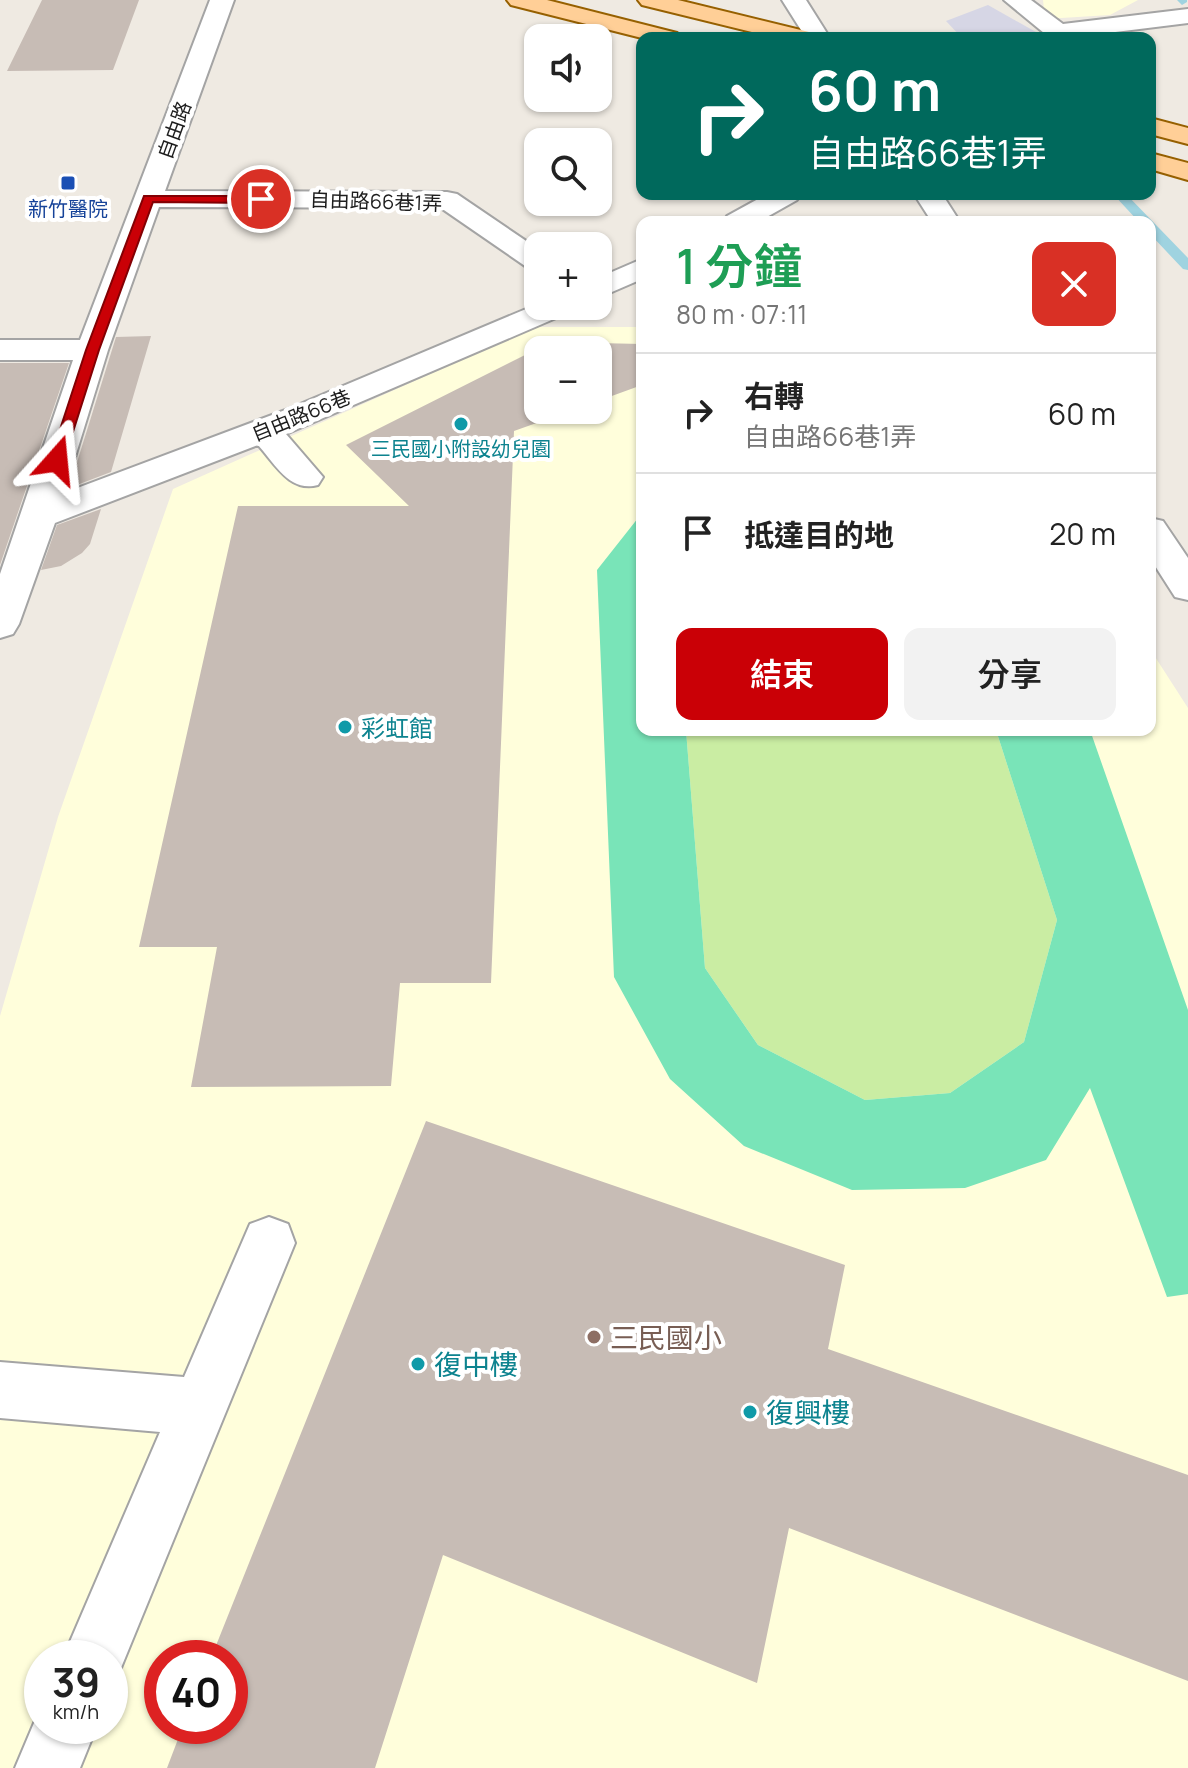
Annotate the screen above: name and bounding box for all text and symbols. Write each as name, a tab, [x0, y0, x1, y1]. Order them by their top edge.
map controls	[524, 24, 612, 424]
button: sound	[524, 24, 612, 112]
text: 60 m	[808, 51, 941, 128]
icon: right	[676, 64, 780, 168]
street label: 自由路	[151, 97, 197, 163]
button: search	[524, 128, 612, 216]
text: 自由路66巷1弄	[808, 128, 1047, 177]
pin	[227, 165, 295, 233]
marker: 新竹醫院	[59, 174, 77, 192]
icon: arrive	[239, 177, 283, 221]
street label: 自由路66巷1弄	[309, 185, 443, 217]
place label: 新竹醫院	[28, 195, 108, 222]
button: +	[524, 232, 612, 320]
text: 1 分鐘	[676, 233, 802, 298]
button: close	[1032, 242, 1116, 326]
text: 80 m · 07:11	[676, 296, 807, 332]
button: −	[524, 336, 612, 424]
text: 右轉	[744, 375, 804, 416]
street label: 自由路66巷	[247, 383, 355, 447]
icon: right	[676, 391, 720, 435]
text: 60 m	[1048, 393, 1116, 434]
marker: 三民國小附設幼兒園	[452, 415, 470, 433]
position arrow	[15, 418, 99, 502]
text: 自由路66巷1弄	[744, 418, 916, 454]
place label: 三民國小附設幼兒園	[371, 435, 551, 462]
icon: arrive	[676, 511, 720, 555]
text: 20 m	[1049, 513, 1116, 554]
text: 抵達目的地	[744, 514, 894, 555]
button: 結束	[676, 628, 888, 720]
button: 分享	[904, 628, 1116, 720]
place label: 彩虹館	[361, 711, 433, 744]
marker: 彩虹館	[336, 718, 354, 736]
place label: 三民國小	[610, 1318, 722, 1356]
marker: 三民國小	[585, 1328, 603, 1346]
place label: 復中樓	[434, 1345, 518, 1383]
marker: 復中樓	[409, 1355, 427, 1373]
place label: 復興樓	[766, 1393, 850, 1431]
marker: 復興樓	[741, 1403, 759, 1421]
speed limit sign: 40	[144, 1640, 248, 1744]
text: 39	[52, 1654, 100, 1709]
text: km/h	[53, 1698, 99, 1725]

